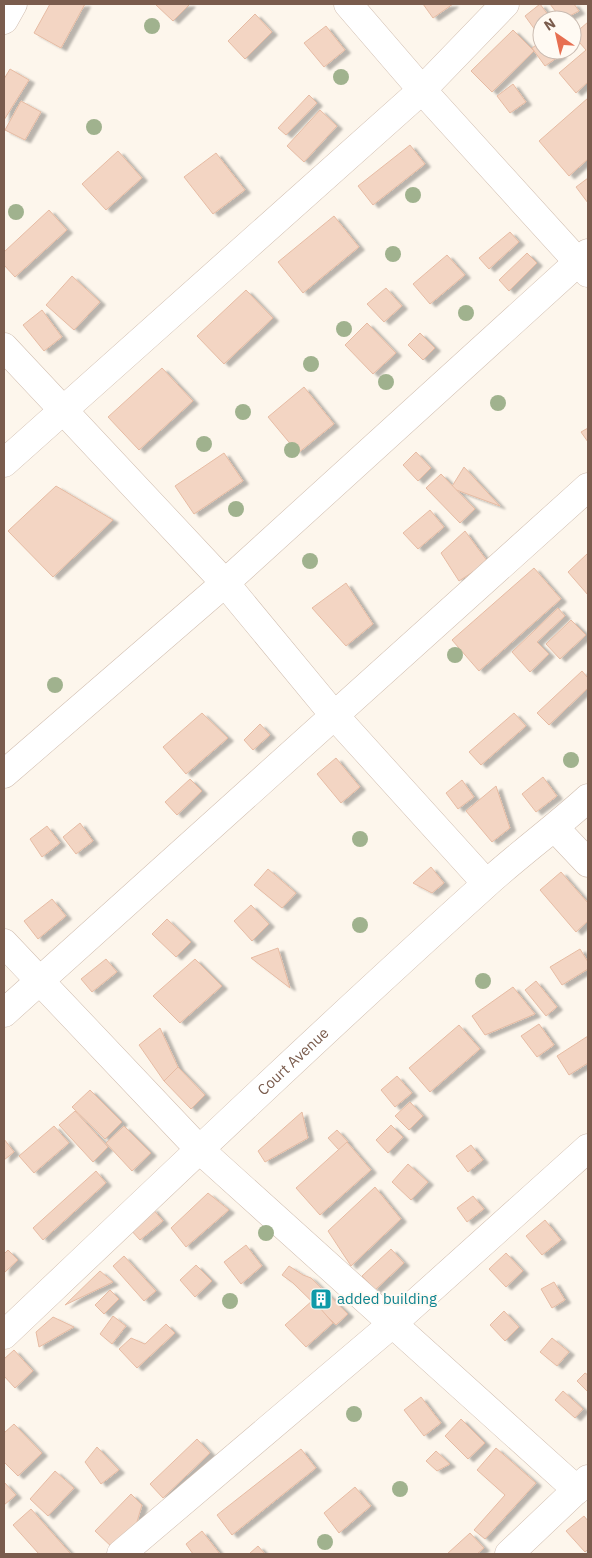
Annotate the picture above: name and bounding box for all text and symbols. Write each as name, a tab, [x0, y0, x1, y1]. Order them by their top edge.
north arrow	[532, 10, 582, 60]
text: N	[540, 14, 559, 35]
street label: Court Avenue	[253, 1023, 332, 1099]
building icon: added building	[309, 1287, 333, 1311]
place label: added building	[337, 1289, 437, 1308]

